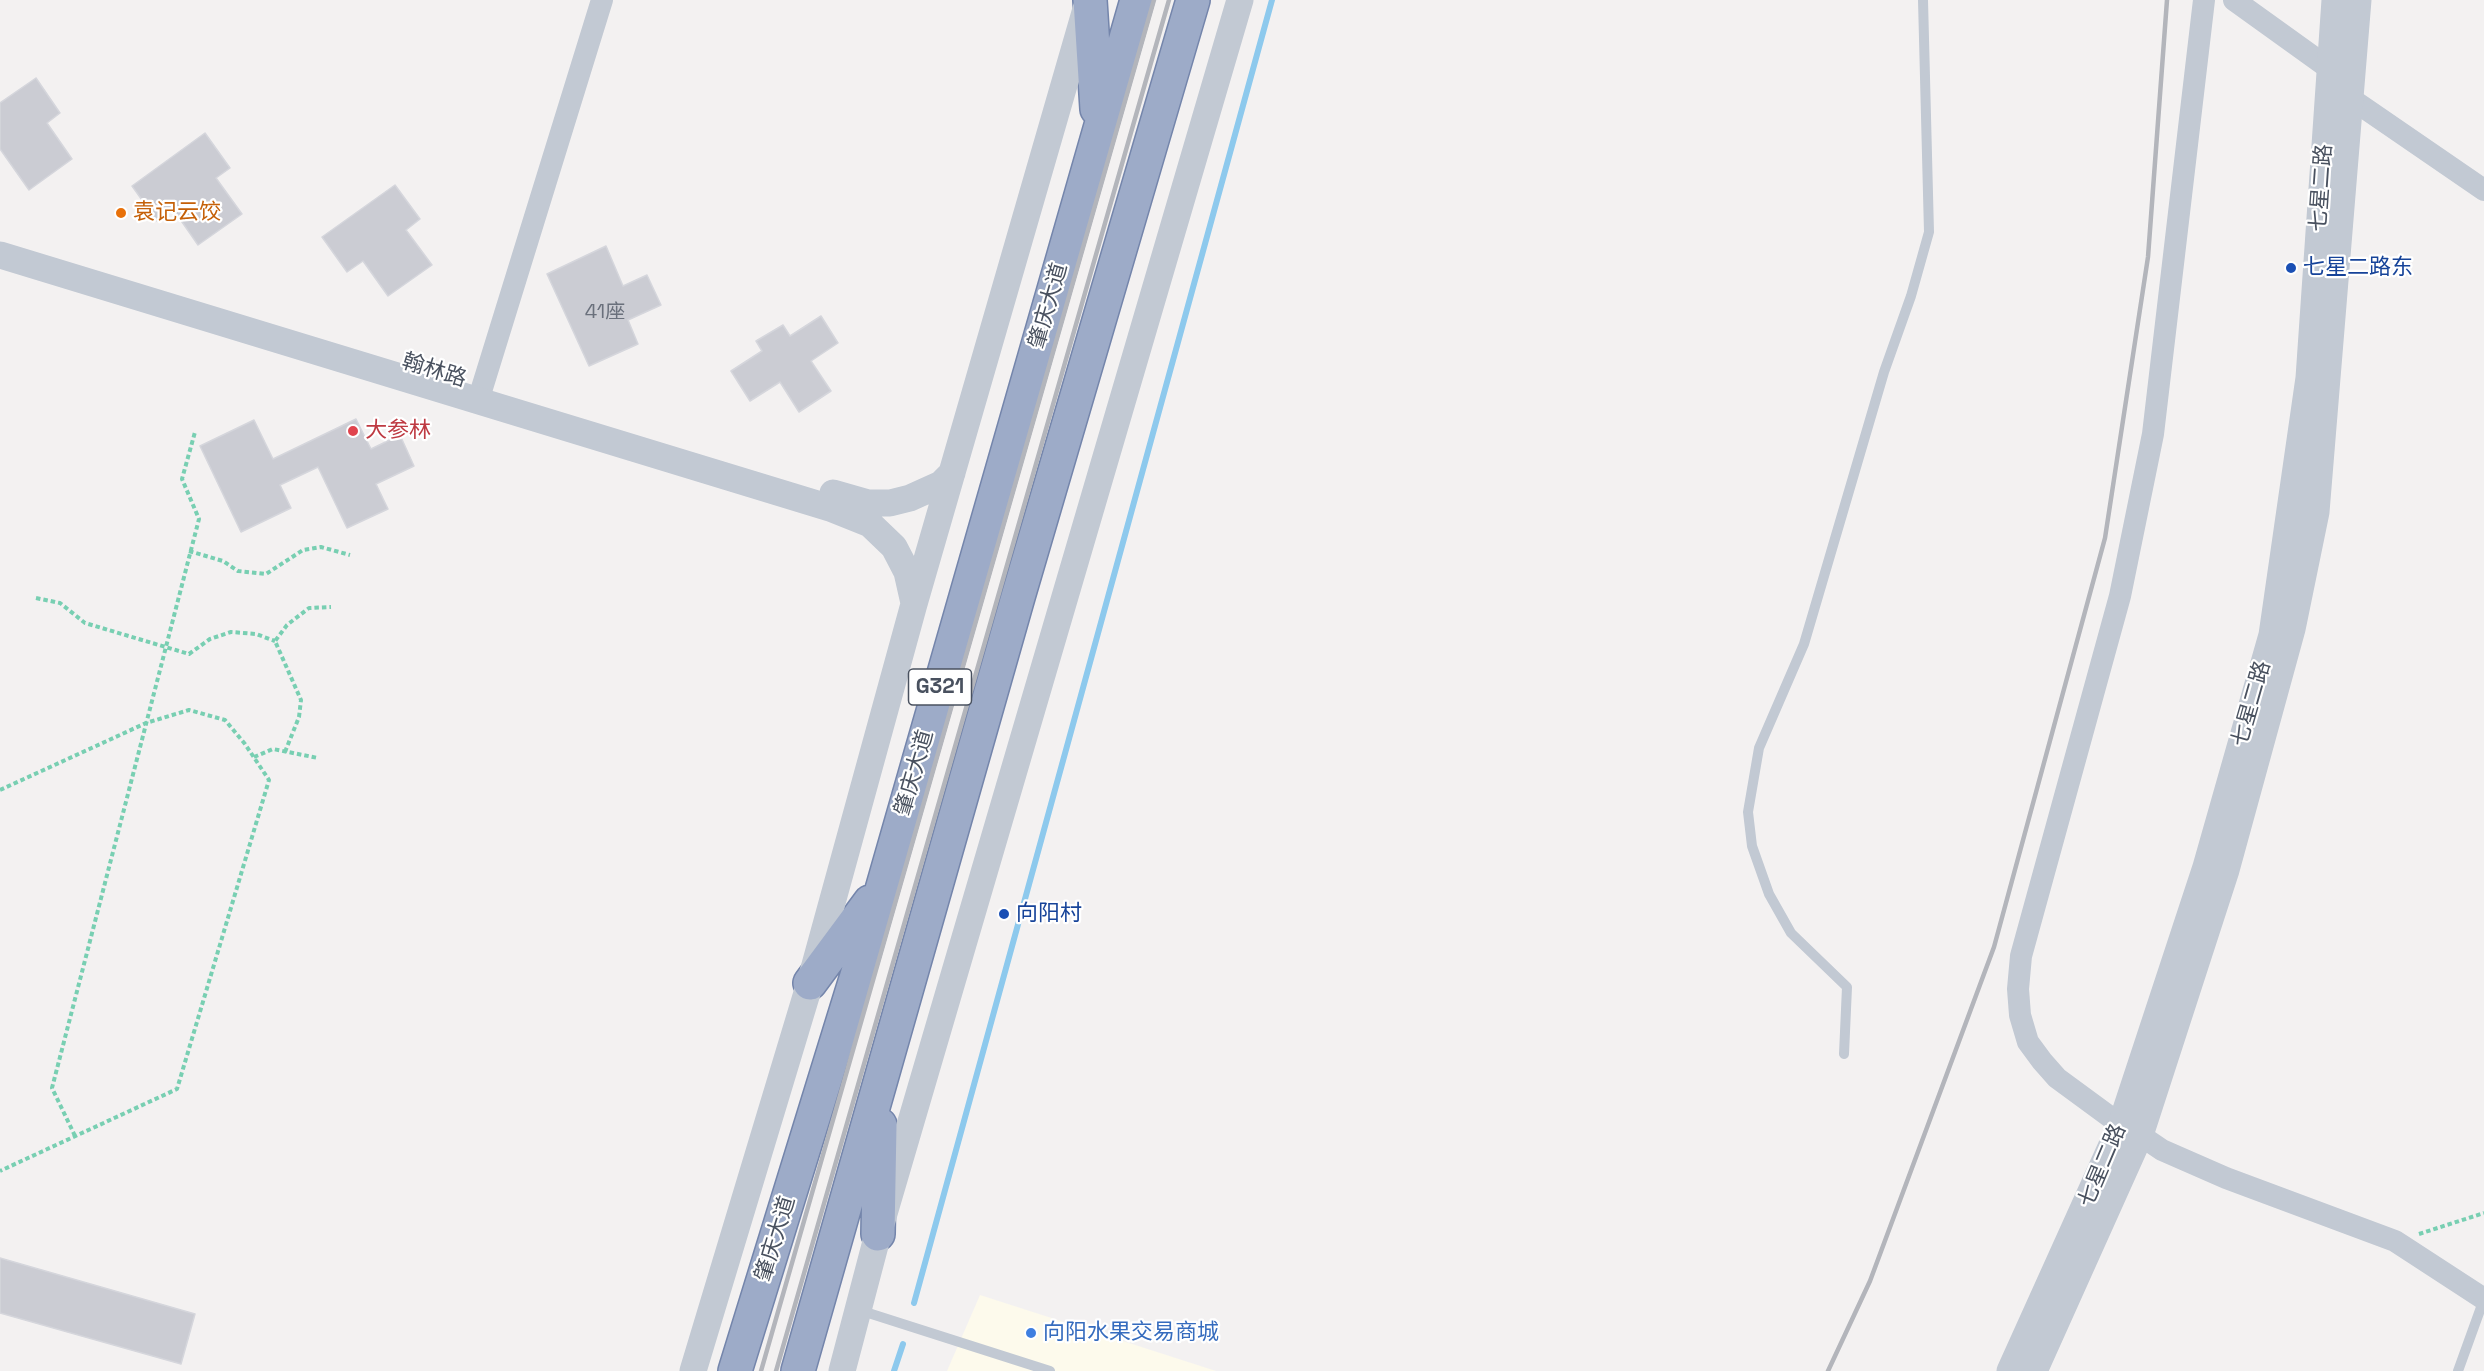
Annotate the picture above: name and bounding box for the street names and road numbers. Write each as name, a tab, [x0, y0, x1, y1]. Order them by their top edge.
street label: 七星二路	[2306, 143, 2338, 233]
street label: 肇庆大道	[1024, 260, 1074, 352]
street label: 翰林路	[399, 349, 469, 393]
street label: 七星二路	[2227, 658, 2277, 750]
road number: G321	[908, 669, 972, 705]
street label: 肇庆大道	[890, 727, 940, 819]
street label: 七星二路	[2074, 1120, 2132, 1212]
street label: 肇庆大道	[751, 1193, 801, 1285]

